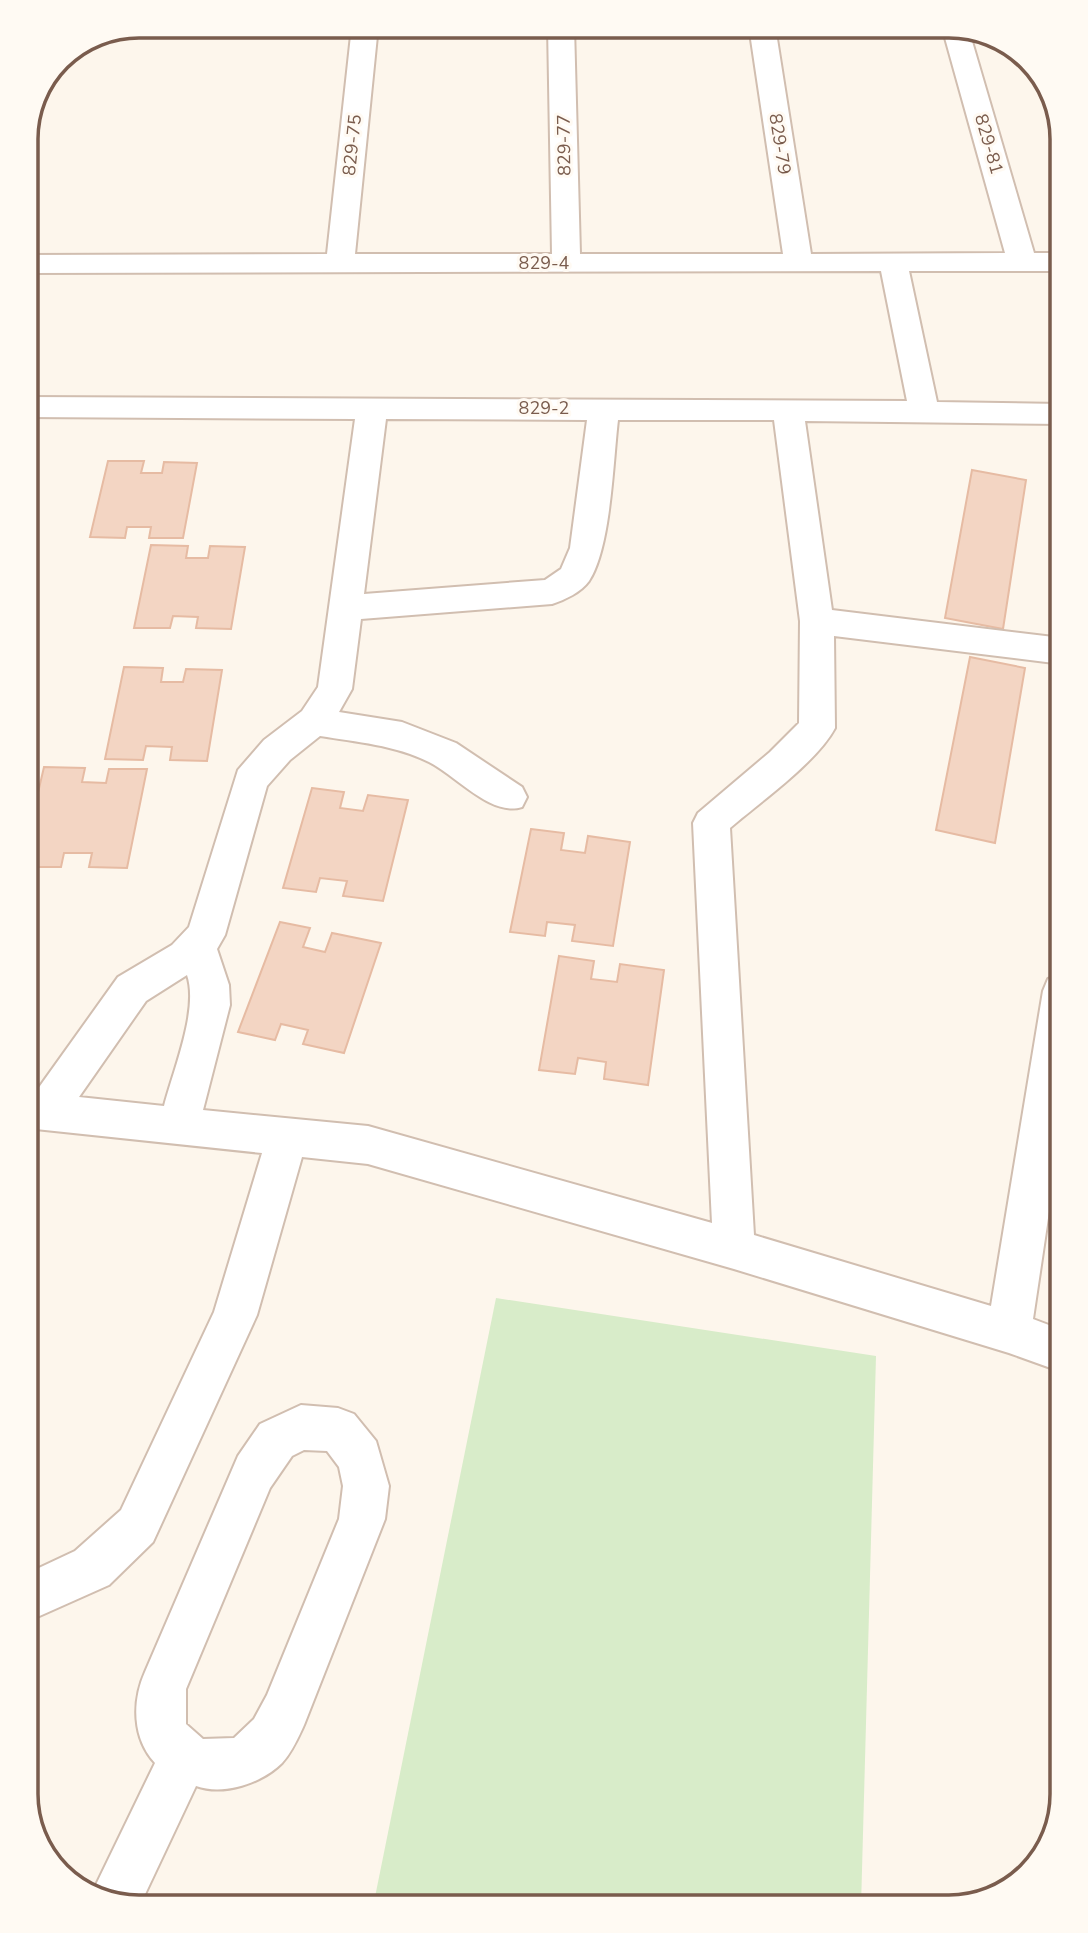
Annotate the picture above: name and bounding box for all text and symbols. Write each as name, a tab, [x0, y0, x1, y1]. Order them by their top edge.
street label: 829-81	[969, 111, 1009, 177]
street label: 829-79	[763, 112, 797, 176]
street label: 829-75	[337, 113, 367, 177]
street label: 829-77	[551, 114, 577, 176]
street label: 829-4	[519, 251, 570, 275]
street label: 829-2	[519, 396, 569, 420]

